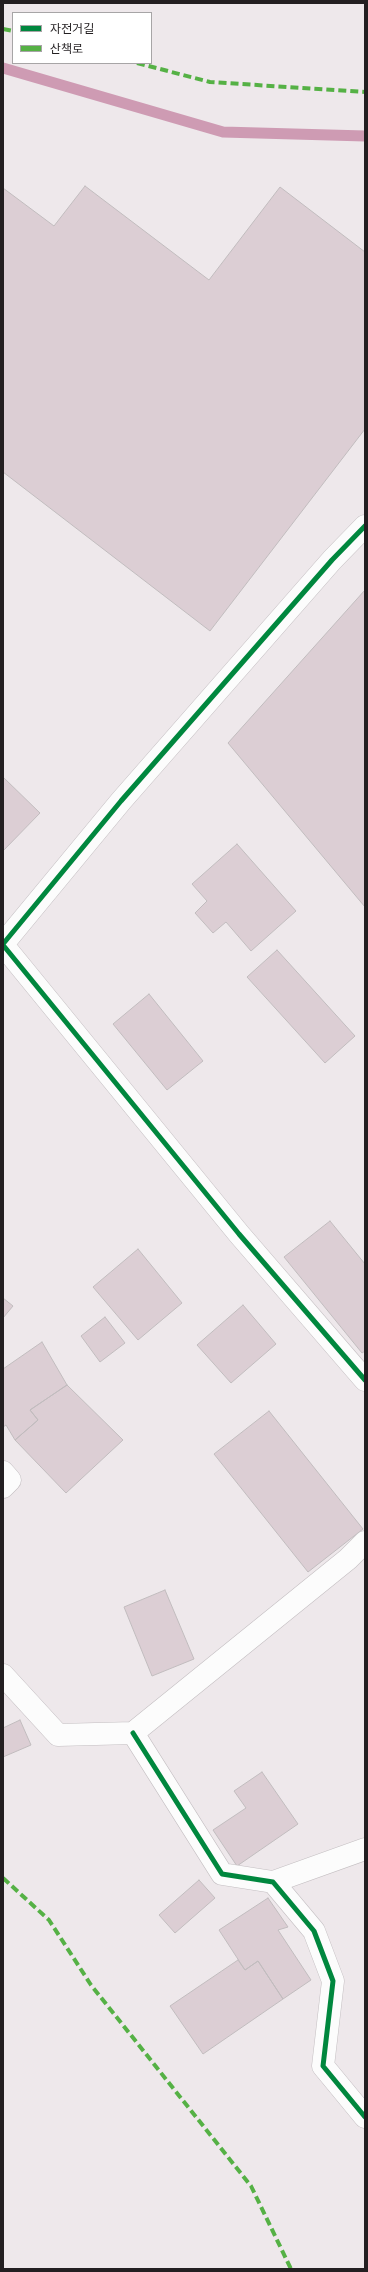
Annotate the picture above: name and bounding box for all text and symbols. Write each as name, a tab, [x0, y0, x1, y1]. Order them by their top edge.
legend	[12, 12, 152, 64]
text: 자전거길	[50, 19, 94, 37]
text: 산책로	[50, 39, 83, 57]

